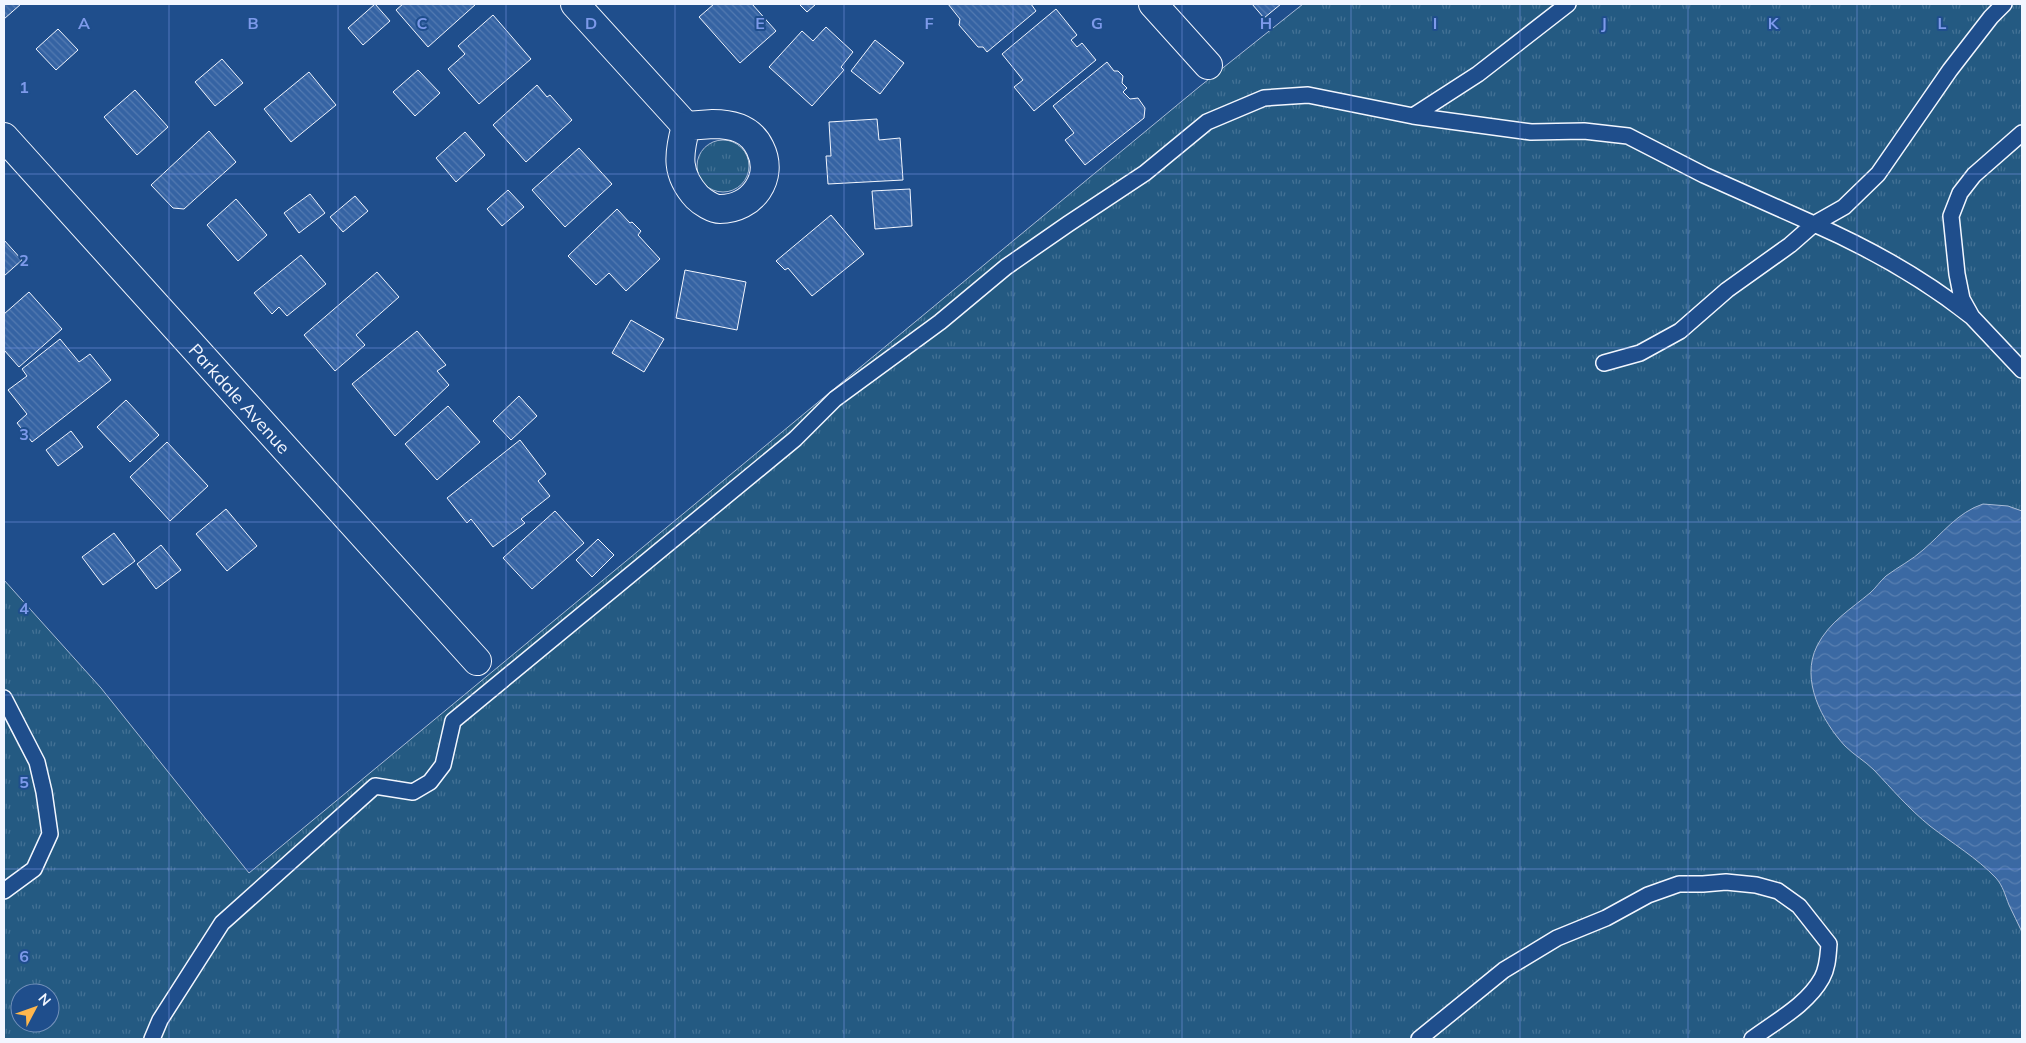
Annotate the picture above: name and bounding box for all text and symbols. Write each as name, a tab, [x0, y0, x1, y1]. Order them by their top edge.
text: A	[78, 13, 90, 33]
text: B	[247, 13, 259, 33]
text: C	[417, 13, 428, 33]
text: D	[585, 13, 597, 33]
text: E	[755, 13, 765, 33]
text: F	[924, 13, 934, 33]
text: G	[1091, 13, 1103, 33]
text: H	[1260, 13, 1272, 33]
text: I	[1433, 13, 1437, 33]
text: J	[1601, 13, 1607, 33]
text: K	[1768, 13, 1780, 33]
text: L	[1938, 13, 1947, 33]
text: 1	[19, 77, 29, 97]
text: 2	[19, 250, 29, 270]
street label: Parkdale Avenue	[184, 338, 296, 458]
text: 3	[19, 424, 29, 444]
text: 4	[19, 598, 29, 618]
text: 5	[19, 772, 29, 792]
text: 6	[19, 946, 29, 966]
north arrow	[10, 983, 60, 1033]
text: N	[35, 990, 55, 1009]

